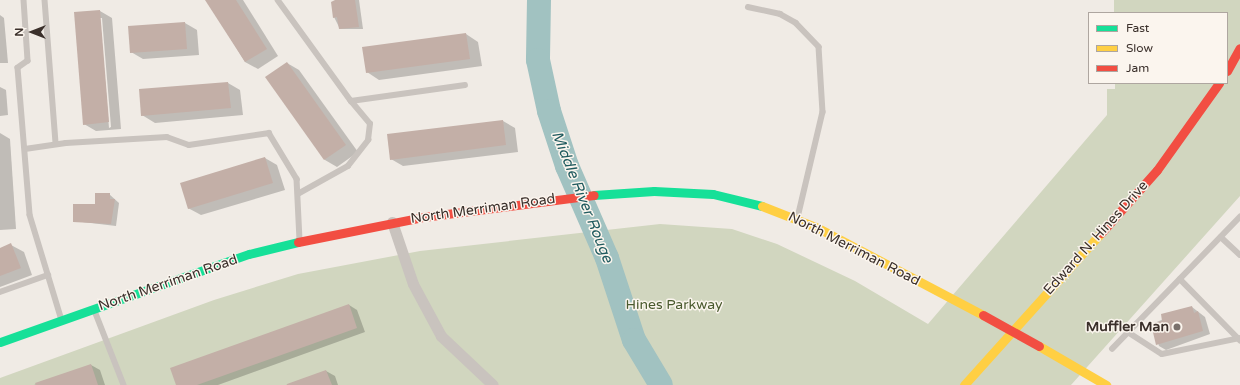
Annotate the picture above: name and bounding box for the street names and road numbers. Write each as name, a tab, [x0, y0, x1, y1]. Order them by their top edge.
street label: Edward N. Hines Drive	[1040, 177, 1152, 299]
street label: North Merriman Road	[410, 191, 556, 227]
street label: North Merriman Road	[785, 208, 923, 290]
street label: North Merriman Road	[96, 251, 240, 315]

